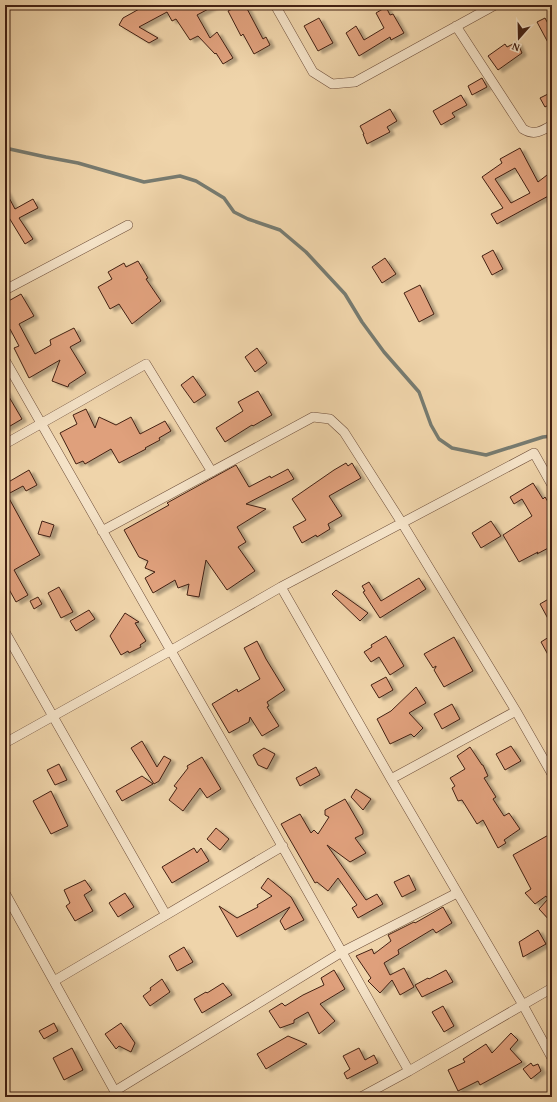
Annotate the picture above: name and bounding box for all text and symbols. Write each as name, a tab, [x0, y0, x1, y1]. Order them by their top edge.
north arrow	[499, 18, 539, 58]
text: N	[509, 38, 522, 56]

